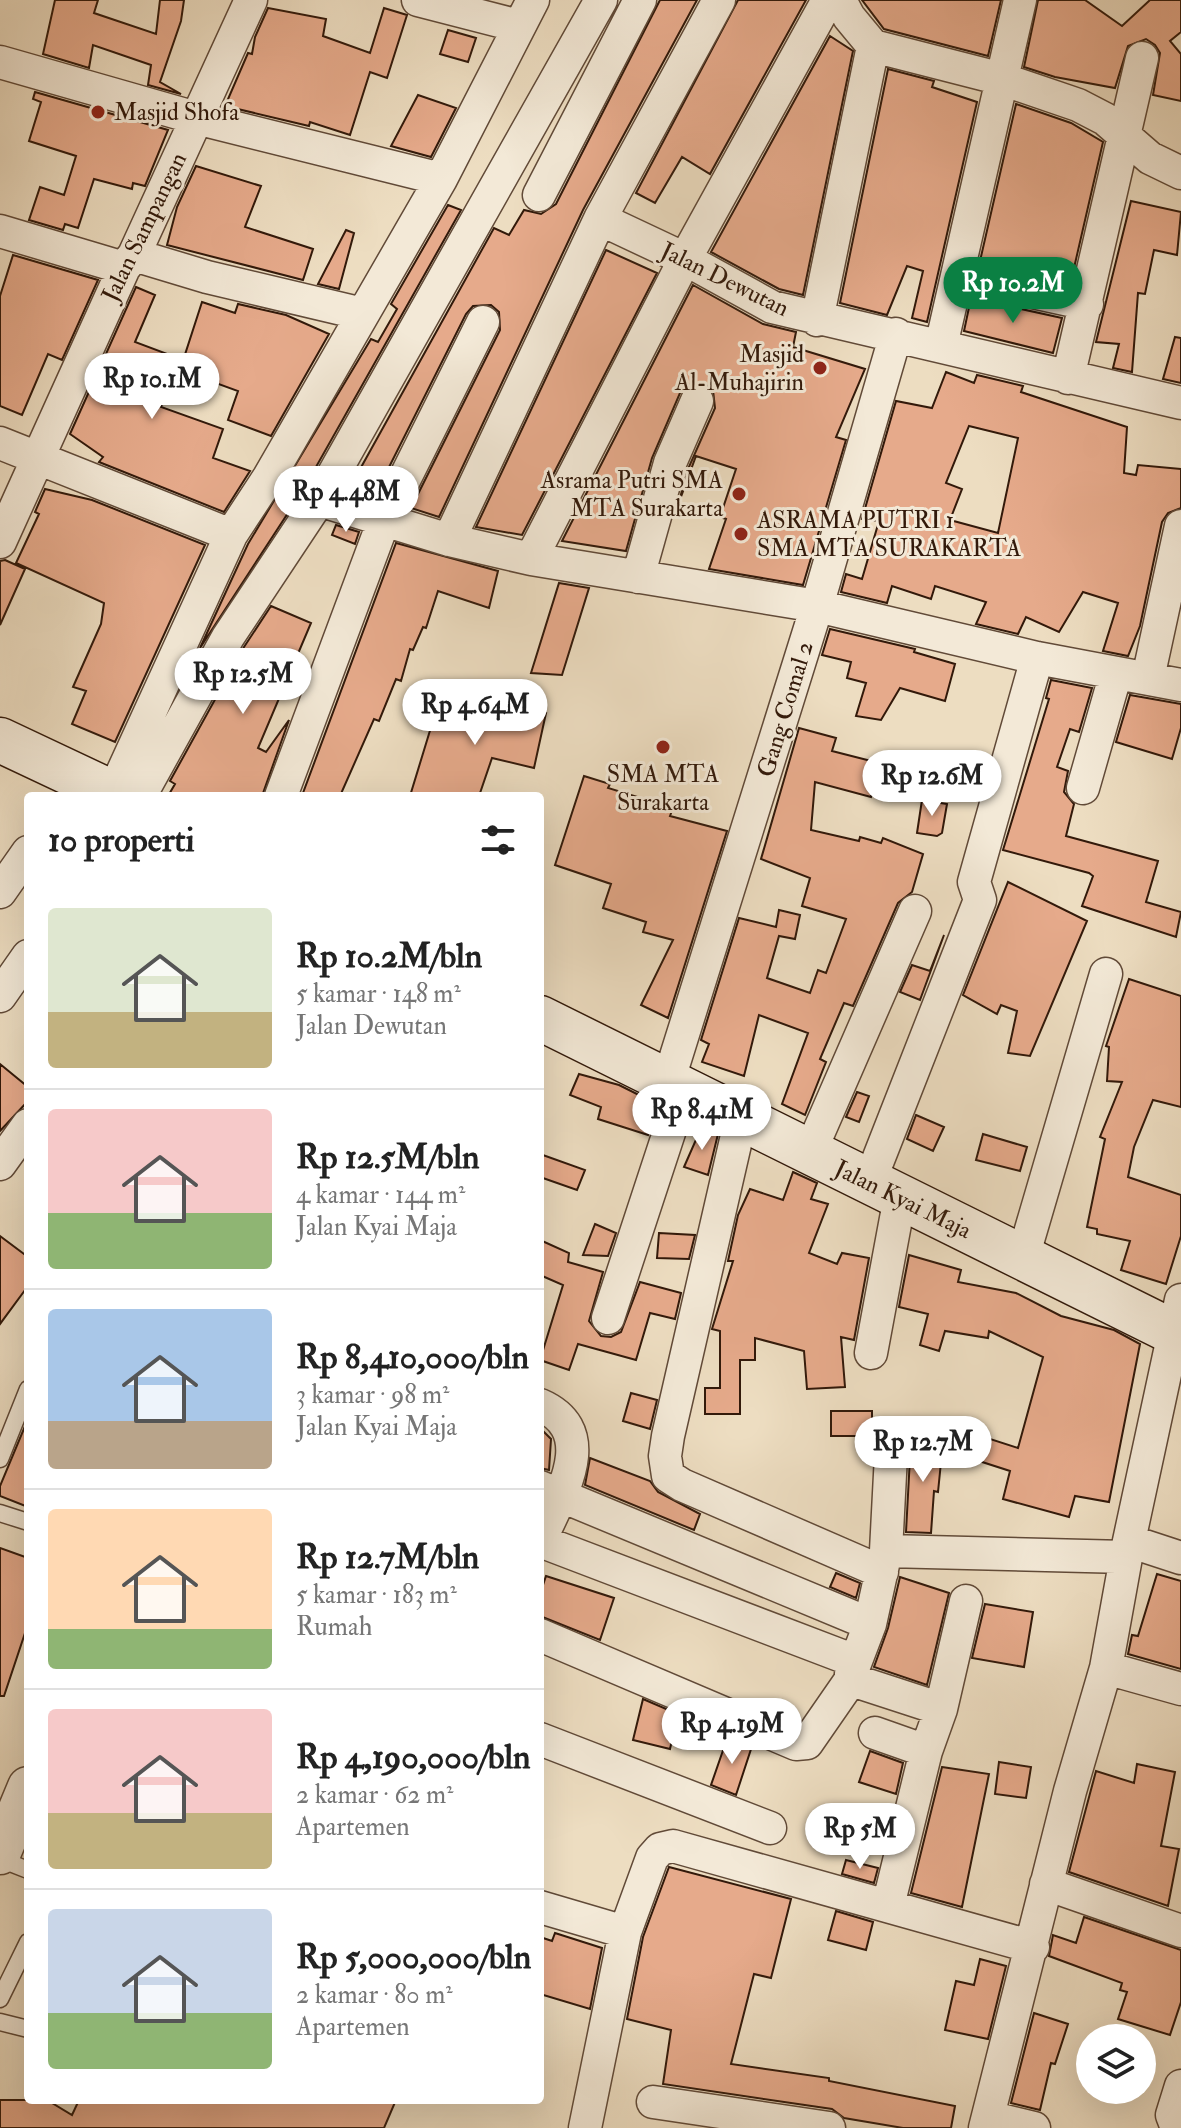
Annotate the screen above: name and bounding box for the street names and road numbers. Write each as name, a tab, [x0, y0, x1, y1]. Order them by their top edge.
street label: Jalan Sampangan	[94, 147, 194, 308]
street label: Jalan Dewutan	[655, 235, 794, 324]
street label: Gang Comal 2	[750, 638, 821, 781]
street label: Jalan Kyai Maja	[828, 1153, 977, 1246]

